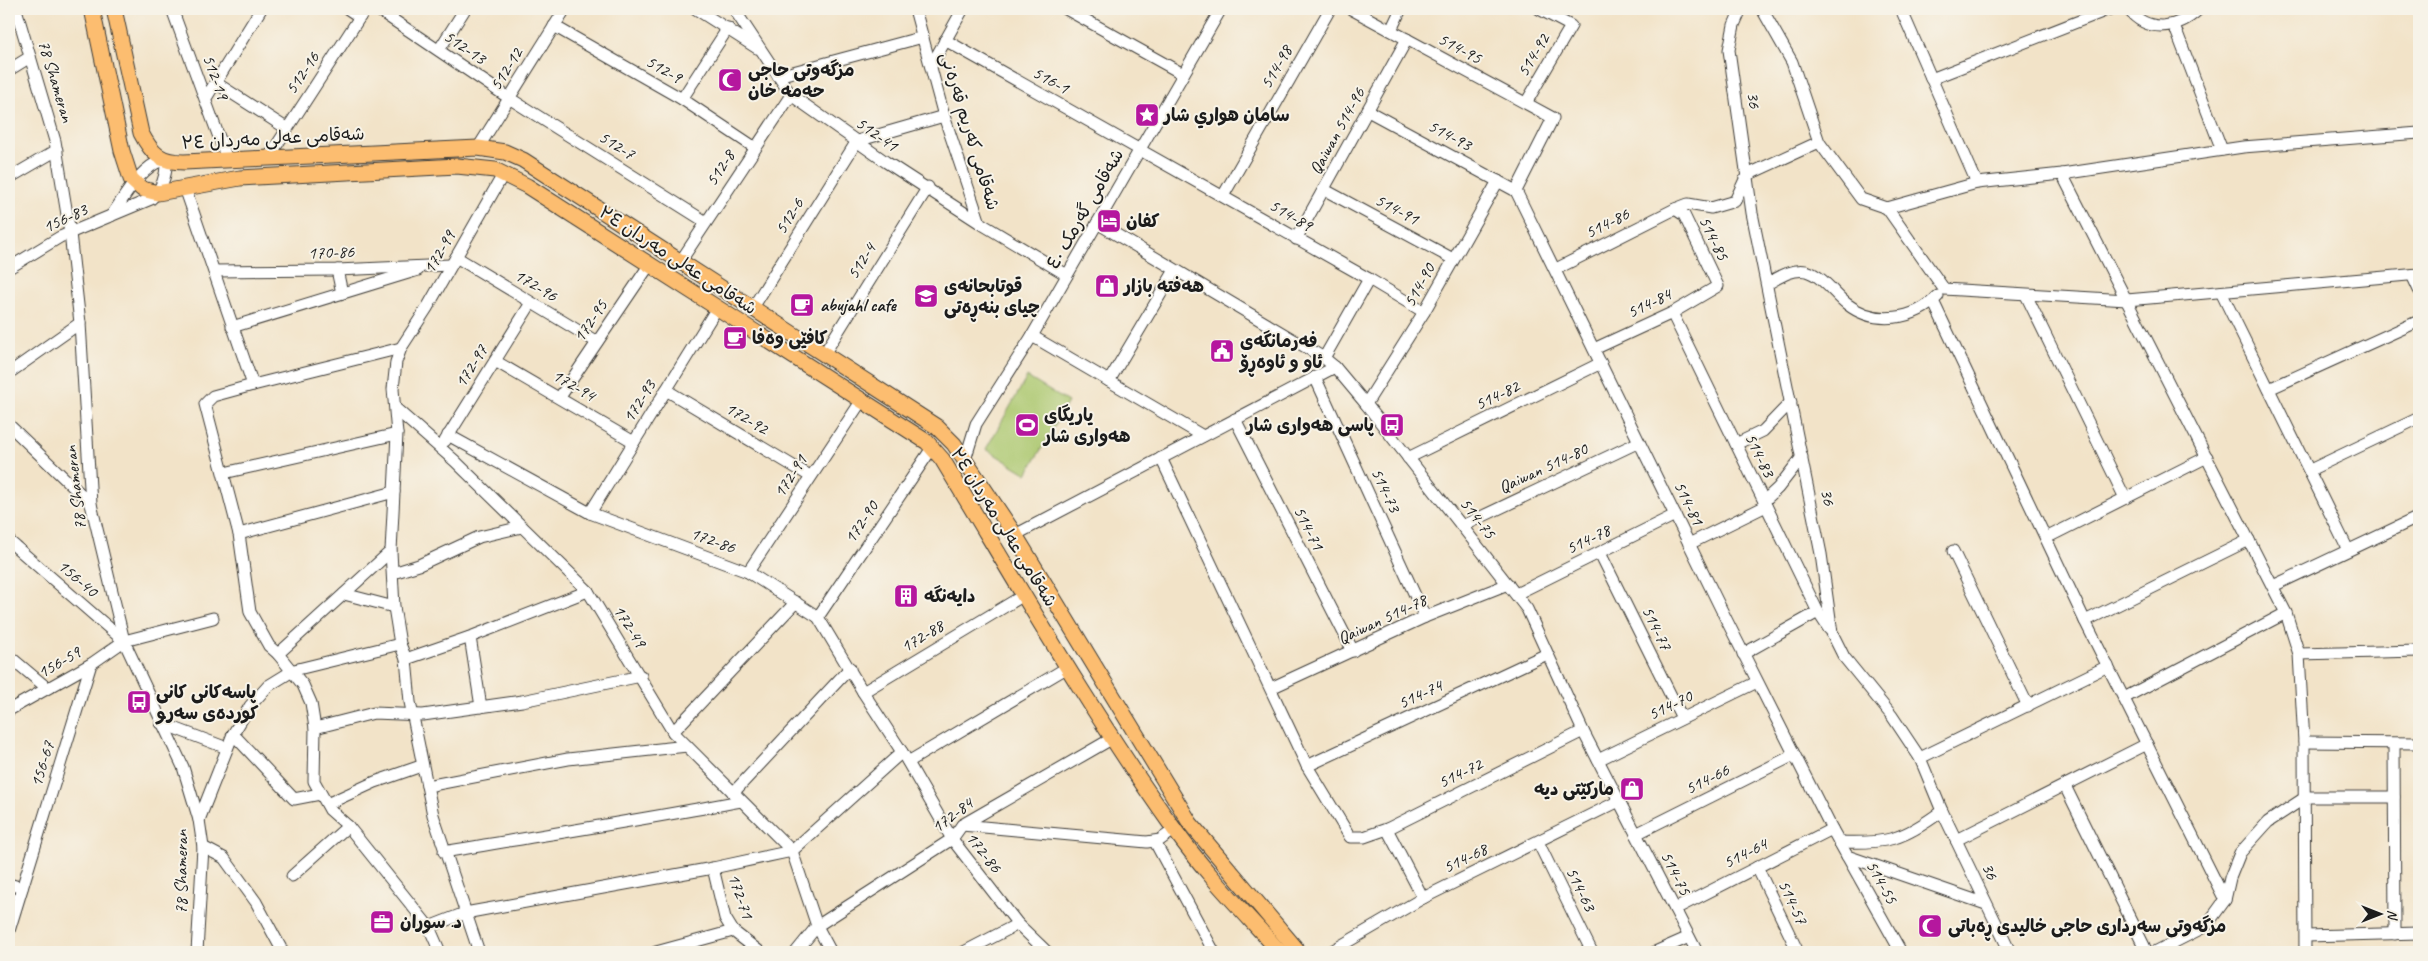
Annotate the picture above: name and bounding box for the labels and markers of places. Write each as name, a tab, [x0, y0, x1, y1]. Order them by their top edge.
place label: مزگەوتی حاجی حەمە خان	[748, 59, 854, 102]
mosque icon: مزگەوتی حاجی حەمە خان	[717, 67, 743, 93]
place icon: سامان هواري شار	[1134, 102, 1160, 128]
place label: سامان هواري شار	[1162, 104, 1290, 129]
hotel icon: كفان	[1096, 208, 1122, 234]
place label: كفان	[1126, 210, 1159, 232]
shop icon: هەفتە بازار	[1094, 273, 1120, 299]
place label: قوتابحانەی چیای بنەڕەتی	[944, 275, 1040, 322]
place label: هەفتە بازار	[1122, 275, 1204, 297]
school or university icon: قوتابحانەی چیای بنەڕەتی	[913, 283, 939, 309]
cafe icon: abujahl cafe	[789, 292, 815, 318]
place label: abujahl cafe	[820, 294, 898, 316]
cafe icon: کافێی وەفا	[722, 325, 748, 351]
place label: کافێی وەفا	[752, 327, 828, 350]
place label: فەرمانگەی ئاو و ئاوەڕۆ	[1238, 330, 1323, 377]
public building icon: فەرمانگەی ئاو و ئاوەڕۆ	[1209, 338, 1235, 364]
place label: یاریگای هەواری شار	[1042, 404, 1131, 447]
sports icon: یاریگای هەواری شار	[1014, 412, 1040, 438]
bus stop icon: پاسی هەواری شار	[1379, 412, 1405, 438]
place label: پاسی هەواری شار	[1245, 414, 1375, 437]
building icon: دایەنگە	[893, 583, 919, 609]
place label: دایەنگە	[924, 585, 975, 607]
place label: پاسەکانی کانی کوردەی سەرو	[155, 681, 258, 725]
bus stop icon: پاسەکانی کانی کوردەی سەرو	[126, 689, 152, 715]
shop icon: مارکێتی دیە	[1619, 776, 1645, 802]
place label: مارکێتی دیە	[1534, 778, 1614, 801]
office icon: د. سوران	[369, 909, 395, 935]
place label: د. سوران	[400, 911, 462, 934]
mosque icon: مزگەوتی سەرداری حاجی خالیدی ڕەباتی	[1917, 913, 1943, 939]
place label: مزگەوتی سەرداری حاجی خالیدی ڕەباتی	[1948, 915, 2226, 941]

